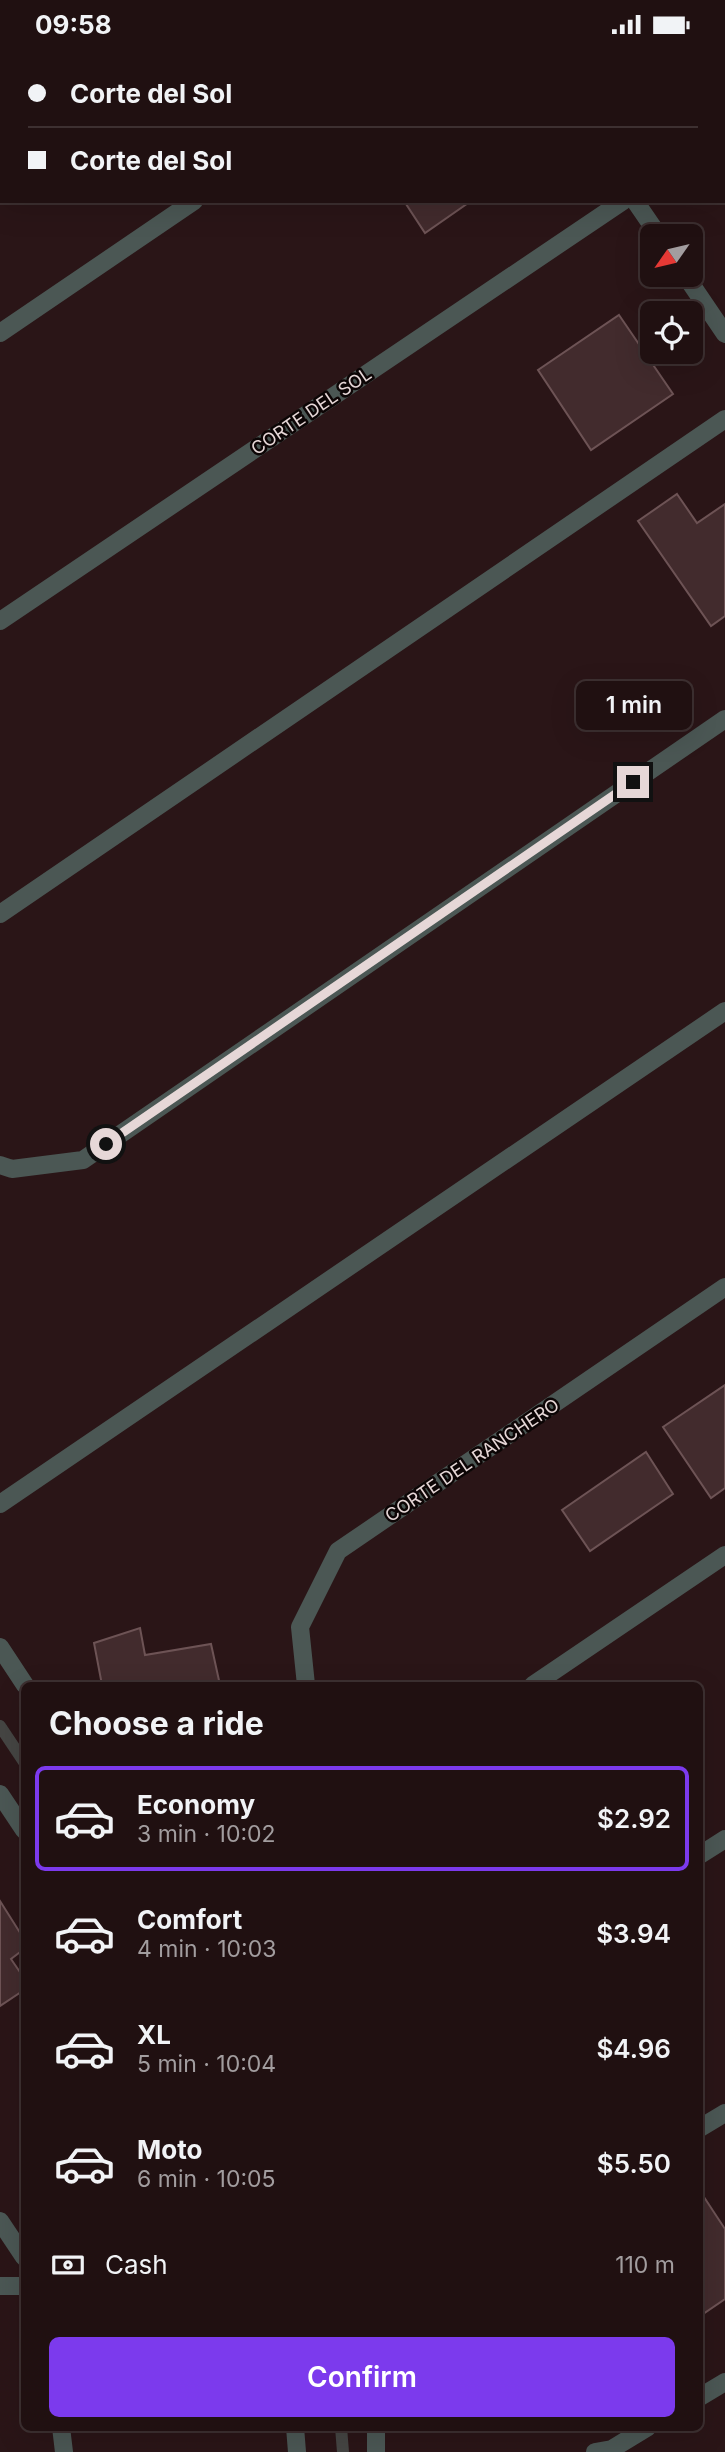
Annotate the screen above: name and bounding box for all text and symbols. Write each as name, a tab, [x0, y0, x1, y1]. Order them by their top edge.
text: 09:58	[35, 9, 112, 40]
text: Corte del Sol	[70, 78, 232, 109]
text: Corte del Sol	[70, 145, 232, 176]
north arrow	[640, 224, 704, 287]
map controls	[640, 224, 703, 364]
button: locate	[640, 301, 703, 364]
street label: CORTE DEL SOL	[247, 363, 375, 459]
callout: 1 min	[575, 681, 691, 729]
text: 1 min	[606, 691, 662, 719]
route end	[617, 766, 649, 798]
route start	[90, 1128, 122, 1160]
street label: CORTE DEL RANCHERO	[381, 1394, 563, 1526]
text: Choose a ride	[49, 1704, 264, 1743]
icon: car	[53, 1787, 116, 1850]
text: Economy	[137, 1789, 255, 1820]
text: $2.92	[597, 1803, 671, 1834]
text: 3 min · 10:02	[137, 1820, 276, 1848]
icon: car	[53, 1902, 116, 1965]
text: Comfort	[137, 1904, 242, 1935]
text: $3.94	[596, 1918, 671, 1949]
text: 4 min · 10:03	[137, 1935, 276, 1963]
icon: car	[53, 2017, 116, 2080]
text: XL	[137, 2019, 171, 2050]
text: $4.96	[596, 2033, 671, 2064]
text: 5 min · 10:04	[137, 2050, 276, 2078]
icon: car	[53, 2132, 116, 2195]
text: Moto	[137, 2134, 202, 2165]
text: $5.50	[597, 2148, 671, 2179]
text: 6 min · 10:05	[137, 2165, 276, 2193]
icon: cash	[49, 2246, 87, 2284]
text: Cash	[105, 2249, 168, 2280]
text: 110 m	[615, 2251, 675, 2279]
button: Confirm	[49, 2337, 675, 2417]

